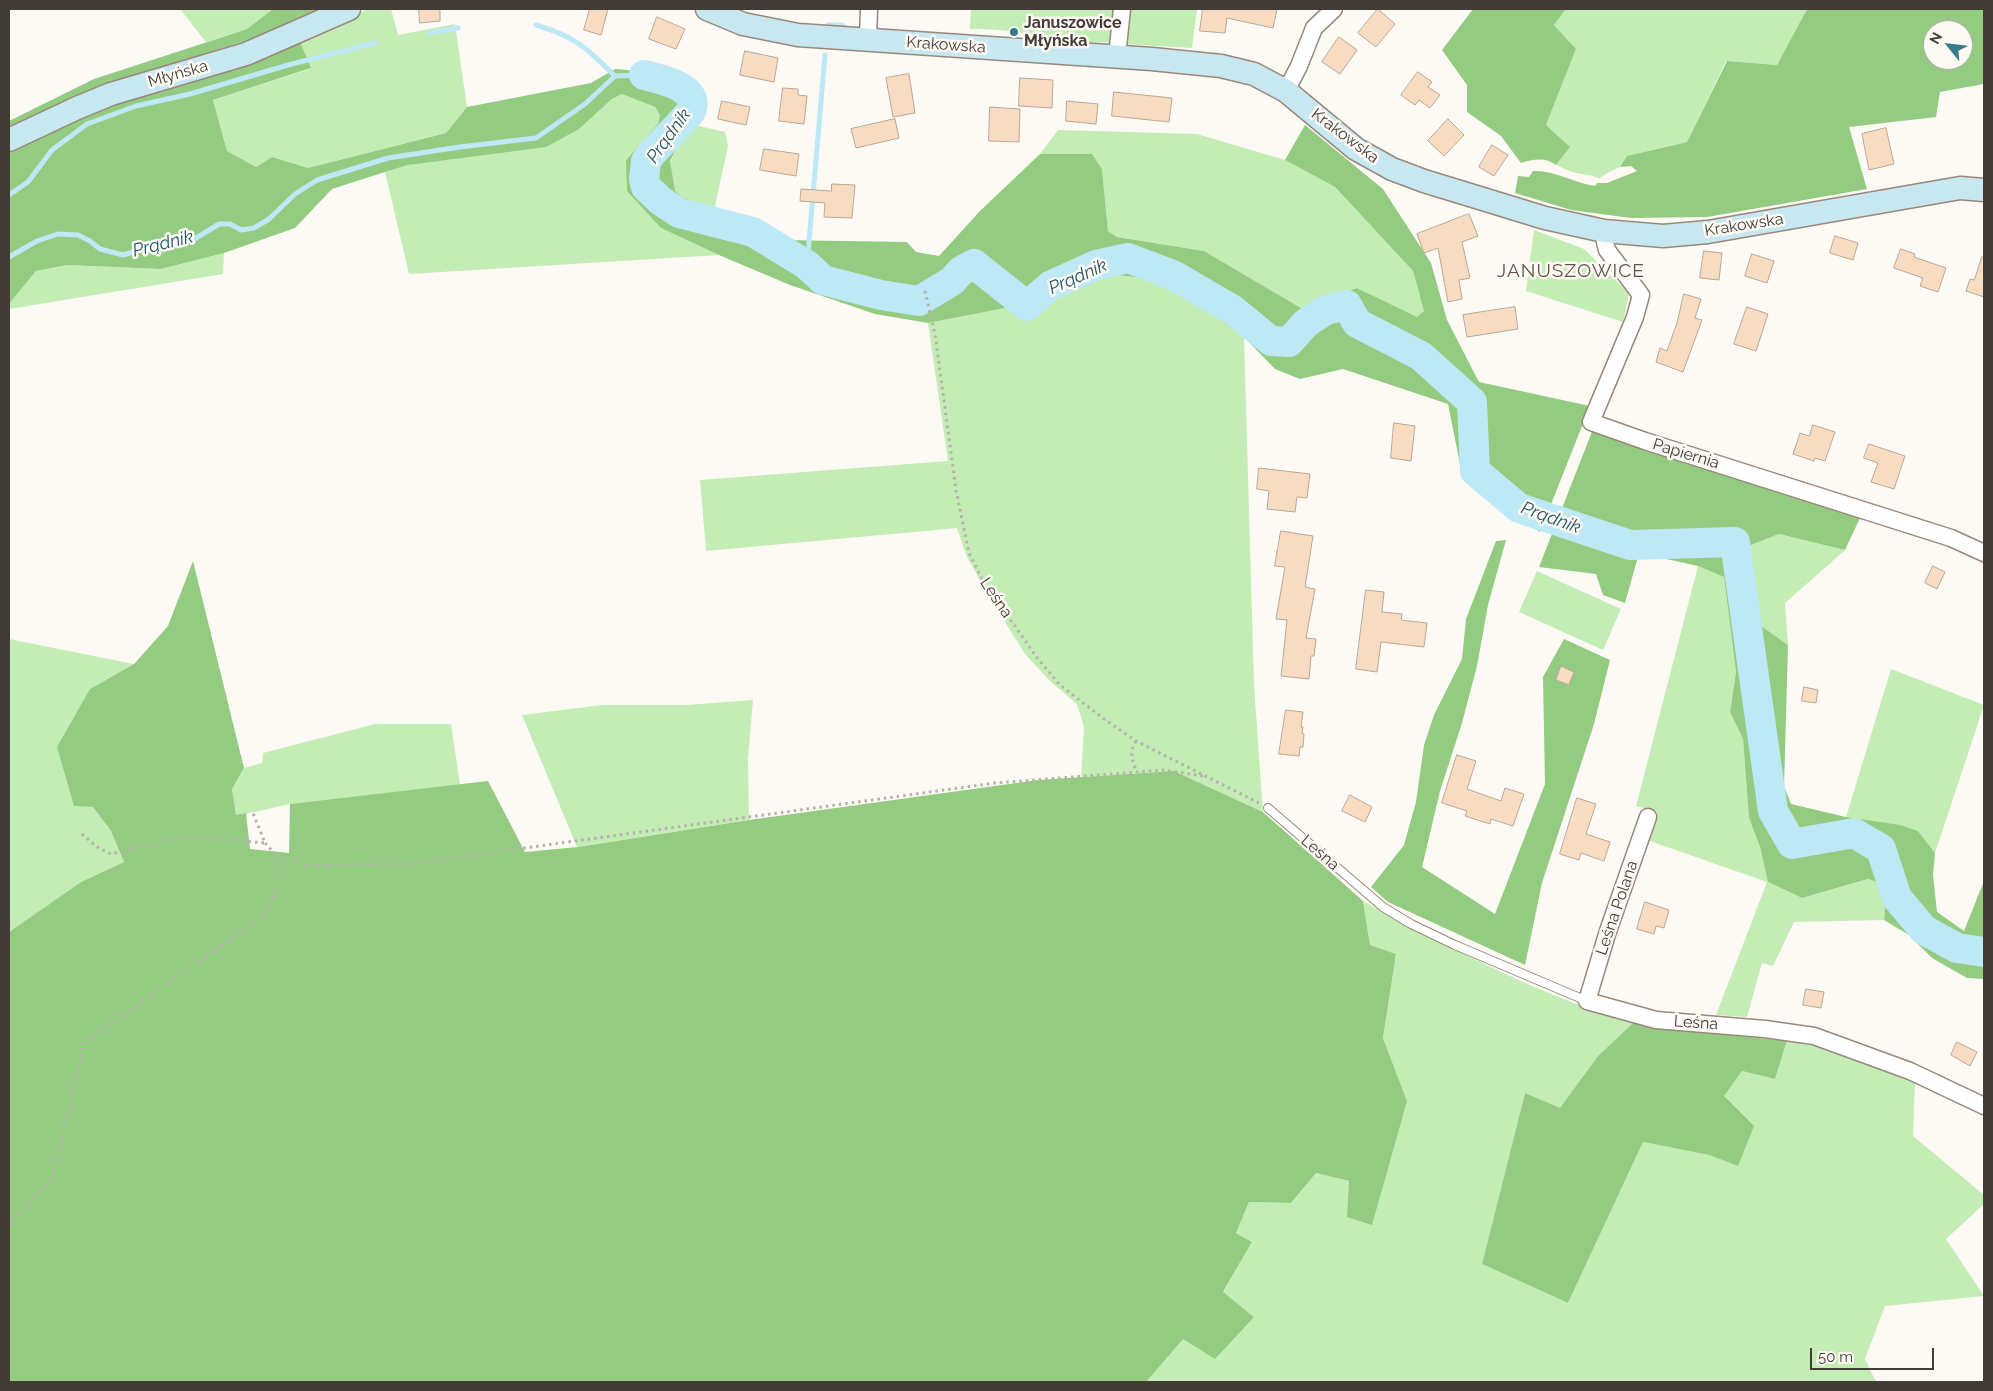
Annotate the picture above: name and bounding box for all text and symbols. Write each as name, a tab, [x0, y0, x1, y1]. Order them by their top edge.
place label: Januszowice Młyńska	[1024, 13, 1122, 51]
north arrow	[1923, 20, 1973, 70]
marker: Januszowice Młyńska	[1008, 26, 1020, 38]
text: N	[1926, 30, 1945, 47]
street label: Krakowska	[906, 33, 986, 57]
street label: Młyńska	[146, 56, 210, 92]
street label: Krakowska	[1307, 104, 1383, 168]
water label: Prądnik	[642, 105, 696, 167]
street label: Krakowska	[1703, 209, 1785, 241]
water label: Prądnik	[130, 226, 196, 262]
water label: Prądnik	[1045, 255, 1111, 299]
district label: JANUSZOWICE	[1496, 260, 1646, 282]
street label: Papiernia	[1650, 435, 1722, 473]
water label: Prądnik	[1518, 497, 1584, 539]
street label: Leśna	[976, 574, 1016, 622]
street label: Leśna	[1297, 831, 1343, 875]
street label: Leśna Polana	[1592, 858, 1642, 958]
street label: Leśna	[1673, 1012, 1719, 1034]
scale bar	[1813, 1338, 1937, 1370]
text: 50 m	[1818, 1348, 1853, 1366]

